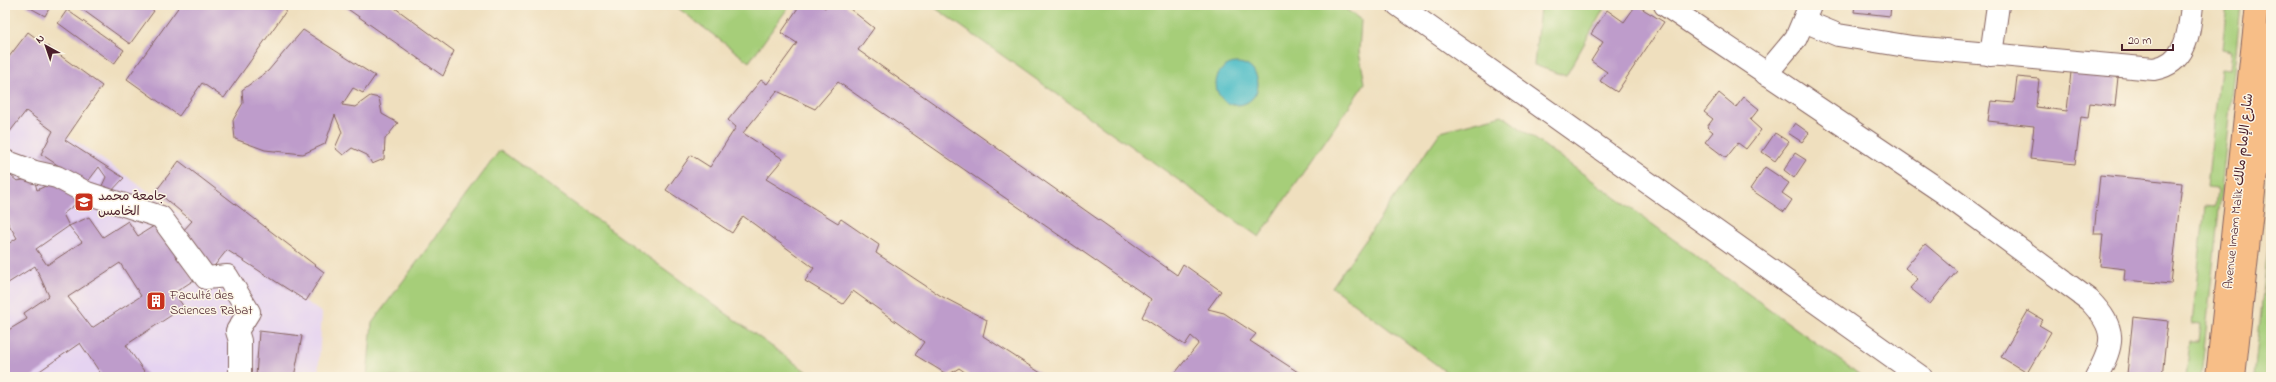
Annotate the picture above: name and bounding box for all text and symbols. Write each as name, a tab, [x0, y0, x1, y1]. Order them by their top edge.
north arrow	[26, 26, 66, 66]
scale bar	[2122, 26, 2173, 52]
text: N	[32, 31, 48, 48]
text: 20 m	[2128, 32, 2151, 50]
street label: Avenue Imam Malik شارع الإمام مالك	[2219, 92, 2258, 290]
place label: جامعة محمد الخامس	[98, 187, 166, 221]
school or university icon: جامعة محمد الخامس	[73, 191, 95, 213]
place label: Faculté des Sciences Rabat	[169, 286, 253, 320]
building icon: Faculté des Sciences Rabat	[145, 290, 167, 312]

